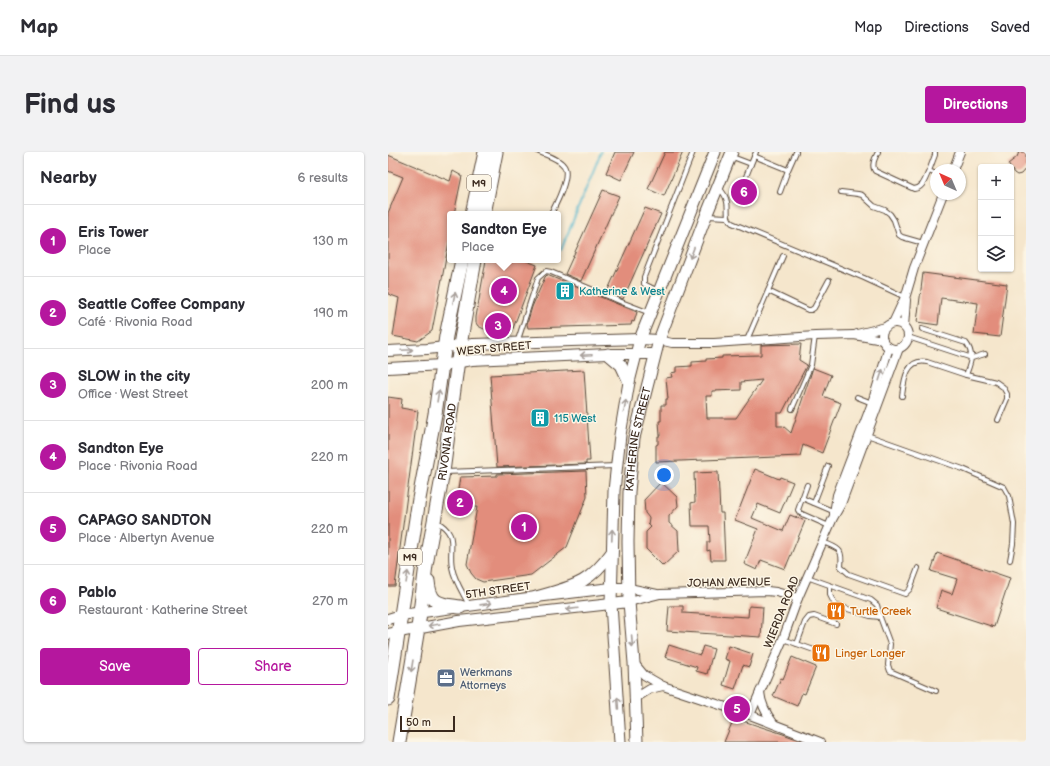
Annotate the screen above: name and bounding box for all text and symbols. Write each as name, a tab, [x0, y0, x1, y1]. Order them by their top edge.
text: Map	[20, 16, 58, 39]
text: Map	[854, 19, 882, 36]
text: Directions	[904, 19, 969, 36]
text: Saved	[991, 19, 1030, 36]
button: Directions	[925, 86, 1026, 123]
text: Find us	[24, 88, 116, 121]
north arrow	[930, 164, 966, 200]
map controls	[978, 164, 1014, 272]
button: +	[978, 164, 1014, 200]
text: Nearby	[40, 168, 97, 188]
text: 6 results	[298, 170, 348, 186]
road number: M9	[467, 175, 491, 191]
pin: 6	[731, 177, 757, 207]
button: −	[978, 200, 1014, 236]
popup	[447, 211, 561, 263]
text: Sandton Eye	[461, 220, 547, 239]
text: Eris Tower	[78, 223, 149, 242]
text: 1	[50, 233, 56, 249]
text: 130 m	[313, 233, 348, 249]
button: layers	[978, 236, 1014, 272]
text: Place	[461, 239, 494, 255]
text: Place	[78, 242, 111, 258]
one-way arrow	[688, 246, 695, 259]
pin: 4	[491, 276, 517, 306]
building icon: Katherine & West	[554, 280, 576, 302]
place label: Katherine & West	[579, 285, 666, 298]
one-way arrow	[451, 292, 459, 305]
text: Seattle Coffee Company	[78, 295, 245, 314]
text: 2	[49, 305, 57, 321]
text: 190 m	[314, 305, 348, 321]
pin: 3	[485, 311, 511, 341]
text: Café · Rivonia Road	[78, 314, 192, 330]
street label: WEST STREET	[456, 339, 532, 358]
one-way arrow	[400, 346, 413, 354]
one-way arrow	[580, 351, 593, 358]
text: SLOW in the city	[78, 367, 190, 386]
one-way arrow	[878, 369, 885, 382]
text: 3	[49, 377, 57, 393]
text: 200 m	[311, 377, 348, 393]
street label: KATHERINE STREET	[623, 385, 654, 492]
text: Office · West Street	[78, 386, 188, 402]
one-way arrow	[434, 390, 442, 403]
one-way arrow	[621, 400, 629, 413]
street label: RIVONIA ROAD	[436, 402, 459, 482]
building icon: 115 West	[529, 407, 551, 429]
place label: 115 West	[554, 412, 597, 425]
text: Sandton Eye	[78, 439, 164, 458]
text: 4	[49, 449, 57, 465]
text: 220 m	[311, 449, 348, 465]
text: Place · Rivonia Road	[78, 458, 197, 474]
your location	[654, 465, 674, 485]
pin: 2	[447, 488, 473, 518]
text: CAPAGO SANDTON	[78, 511, 211, 530]
pin: 1	[511, 512, 537, 542]
text: 5	[49, 521, 57, 537]
text: 220 m	[311, 521, 348, 537]
one-way arrow	[609, 529, 616, 542]
text: Place · Albertyn Avenue	[78, 530, 215, 546]
road number: M9	[398, 549, 422, 565]
one-way arrow	[403, 571, 411, 584]
street label: WIERDA ROAD	[761, 574, 802, 650]
street label: JOHAN AVENUE	[687, 575, 771, 590]
street label: 5TH STREET	[465, 579, 532, 602]
text: Pablo	[78, 583, 116, 602]
text: 6	[49, 593, 57, 609]
text: 270 m	[312, 593, 348, 609]
one-way arrow	[479, 600, 492, 608]
restaurant icon: Turtle Creek	[825, 600, 847, 622]
text: Restaurant · Katherine Street	[78, 602, 247, 618]
one-way arrow	[566, 605, 579, 613]
place label: Turtle Creek	[850, 605, 912, 618]
one-way arrow	[428, 622, 441, 630]
one-way arrow	[629, 634, 636, 647]
restaurant icon: Linger Longer	[810, 642, 832, 664]
place label: Linger Longer	[835, 647, 906, 660]
button: Save	[40, 648, 190, 685]
button: Share	[198, 648, 348, 685]
one-way arrow	[407, 659, 415, 672]
place label: Werkmans Attorneys	[460, 666, 513, 692]
office icon: Werkmans Attorneys	[435, 667, 457, 689]
pin: 5	[724, 694, 750, 724]
one-way arrow	[614, 697, 621, 710]
scale bar	[400, 714, 455, 733]
text: 50 m	[406, 716, 431, 729]

